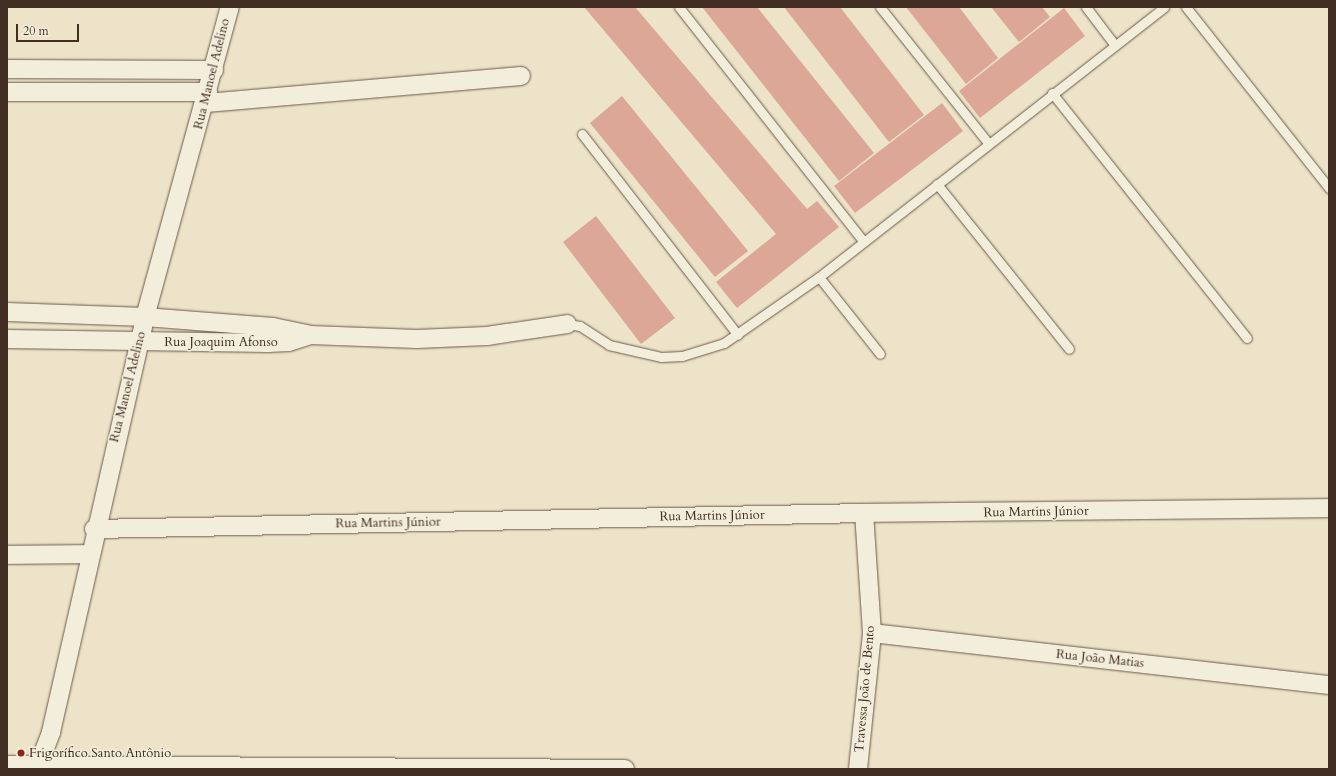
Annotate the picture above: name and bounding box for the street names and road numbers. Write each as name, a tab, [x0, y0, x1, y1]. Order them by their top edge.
street label: Rua Manoel Adelino	[191, 17, 233, 131]
street label: Rua Manoel Adelino	[107, 330, 149, 444]
street label: Rua Joaquim Afonso	[164, 334, 278, 350]
street label: Rua Martins Júnior	[983, 503, 1089, 521]
street label: Rua Martins Júnior	[659, 507, 765, 525]
street label: Rua Martins Júnior	[335, 514, 441, 532]
street label: Travessa João de Bento	[852, 625, 878, 753]
street label: Rua João Matias	[1055, 647, 1145, 671]

